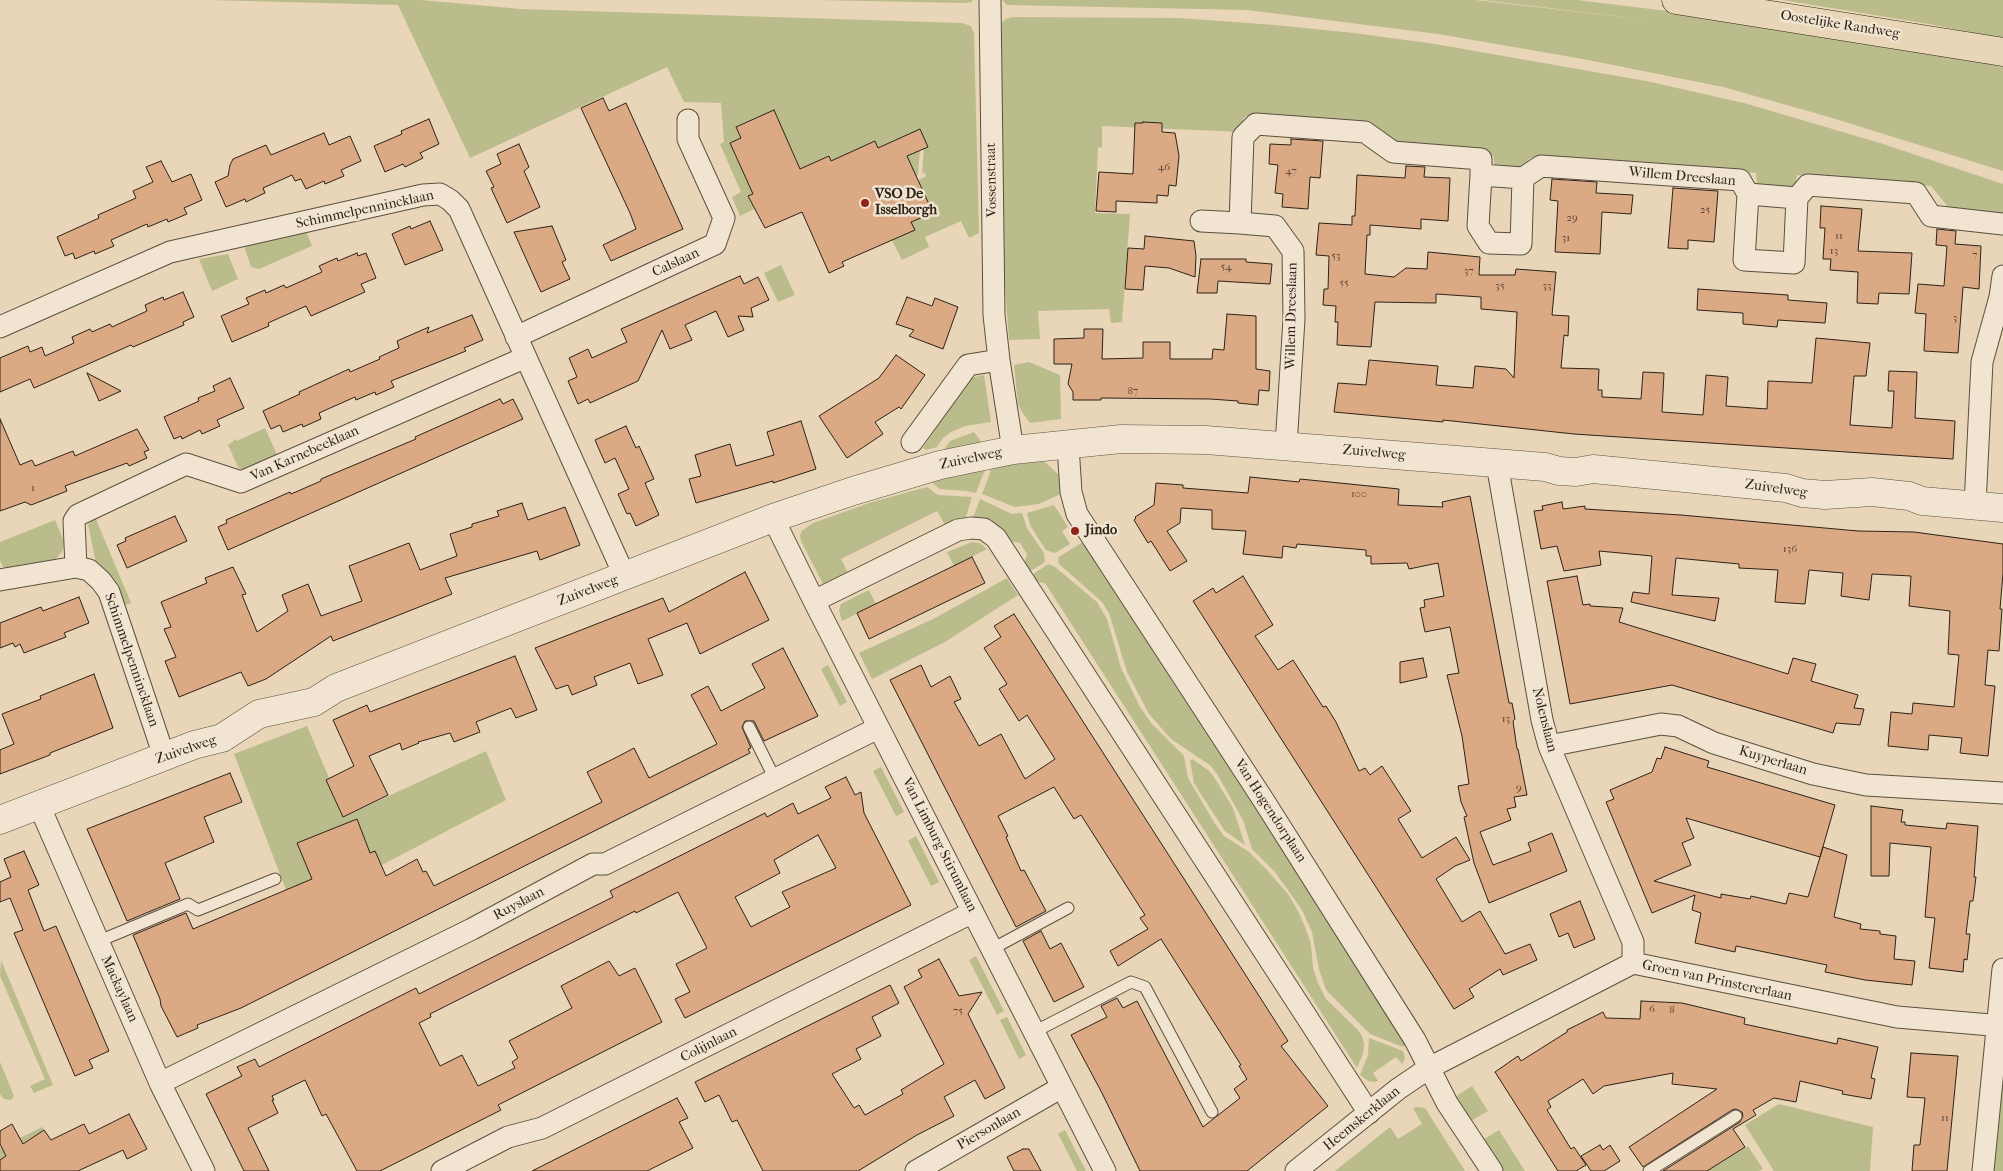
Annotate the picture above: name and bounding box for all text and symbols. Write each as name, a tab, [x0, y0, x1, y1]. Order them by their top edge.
street label: Oostelijke Randweg	[1779, 7, 1901, 43]
street label: Vossenstraat	[983, 142, 1001, 218]
house number: 46	[1158, 160, 1170, 174]
house number: 47	[1285, 164, 1297, 178]
street label: Willem Dreeslaan	[1628, 164, 1736, 190]
street label: Schimmelpennincklaan	[295, 187, 435, 233]
place label: VSO De Isselborgh	[875, 187, 937, 220]
marker: VSO De Isselborgh	[859, 197, 871, 209]
house number: 25	[1700, 203, 1710, 217]
house number: 29	[1566, 211, 1578, 225]
house number: 11	[1835, 229, 1843, 243]
house number: 31	[1562, 231, 1570, 245]
house number: 13	[1830, 244, 1838, 258]
street label: Calslaan	[650, 245, 702, 281]
house number: 7	[1972, 248, 1978, 262]
house number: 53	[1331, 249, 1341, 263]
house number: 54	[1220, 260, 1232, 274]
street label: Willem Dreeslaan	[1283, 262, 1301, 370]
house number: 37	[1464, 264, 1474, 278]
house number: 55	[1339, 276, 1349, 290]
house number: 35	[1495, 279, 1505, 293]
house number: 33	[1542, 279, 1552, 293]
house number: 3	[1953, 311, 1957, 325]
house number: 87	[1128, 384, 1138, 398]
street label: Van Karnebeeklaan	[248, 423, 362, 485]
street label: Zuivelweg	[1342, 442, 1406, 464]
street label: Zuivelweg	[938, 444, 1004, 474]
street label: Zuivelweg	[1744, 476, 1808, 502]
house number: 1	[31, 481, 35, 495]
house number: 100	[1351, 487, 1367, 501]
place label: Jindo	[1085, 523, 1117, 539]
marker: Jindo	[1069, 525, 1081, 537]
house number: 136	[1783, 542, 1797, 556]
street label: Zuivelweg	[556, 572, 620, 610]
street label: Schimmelpennincklaan	[100, 591, 162, 729]
street label: Nolenslaan	[1528, 686, 1560, 754]
house number: 13	[1502, 712, 1510, 726]
street label: Zuivelweg	[153, 732, 219, 768]
street label: Kuyperlaan	[1737, 743, 1809, 779]
street label: Van Hogendorplaan	[1230, 756, 1310, 866]
street label: Van Limburg Stirumlaan	[898, 775, 980, 915]
house number: 9	[1516, 781, 1522, 795]
street label: Ruyslaan	[491, 884, 547, 924]
street label: Mackaylaan	[97, 953, 141, 1025]
street label: Groen van Prinstererlaan	[1641, 957, 1793, 1005]
house number: 6	[1649, 1002, 1655, 1016]
house number: 8	[1669, 1003, 1675, 1017]
house number: 75	[953, 1004, 963, 1018]
street label: Colijnlaan	[678, 1024, 740, 1066]
street label: Heemskerklaan	[1320, 1083, 1404, 1155]
street label: Piersonlaan	[954, 1104, 1024, 1154]
house number: 11	[1941, 1111, 1949, 1125]

